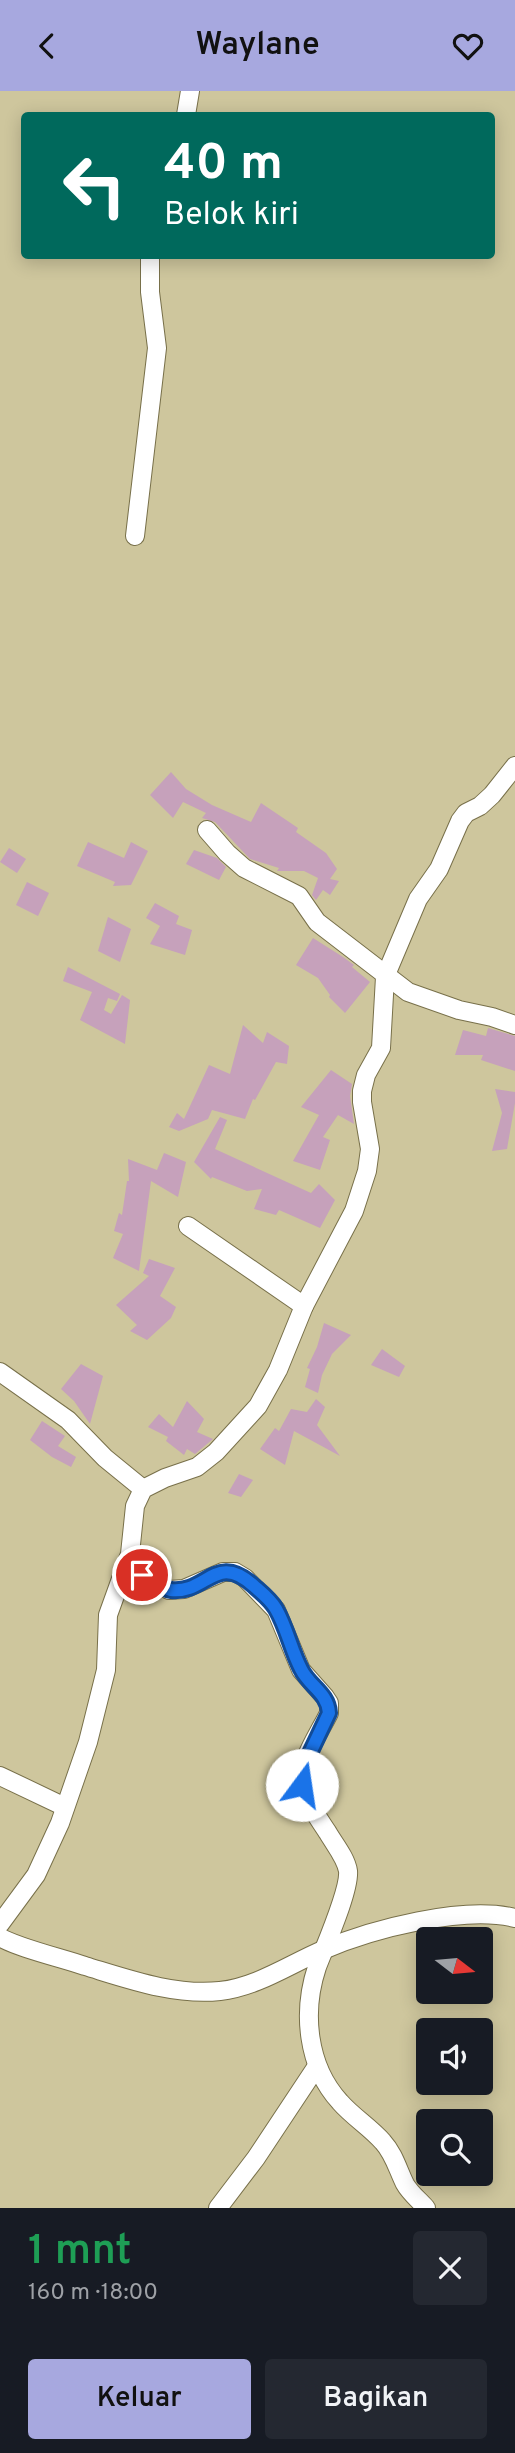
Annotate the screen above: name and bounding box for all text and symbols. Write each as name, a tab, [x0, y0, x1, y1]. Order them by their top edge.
text: Waylane	[195, 26, 320, 66]
icon: back	[28, 27, 66, 65]
icon: heart	[449, 27, 487, 65]
text: 40 m	[164, 135, 283, 197]
icon: left	[49, 140, 140, 231]
text: Belok kiri	[164, 196, 299, 236]
pin	[112, 1545, 172, 1605]
icon: arrive	[123, 1556, 161, 1594]
position arrow	[265, 1748, 339, 1822]
north arrow	[416, 1927, 494, 2004]
map controls	[416, 1927, 493, 2186]
button: sound	[416, 2018, 493, 2095]
button: search	[416, 2109, 493, 2186]
text: 1 mnt	[28, 2226, 132, 2279]
button: close	[413, 2231, 487, 2305]
text: 160 m · 18:00	[28, 2279, 158, 2308]
button: Keluar	[28, 2359, 251, 2439]
button: Bagikan	[265, 2359, 487, 2439]

